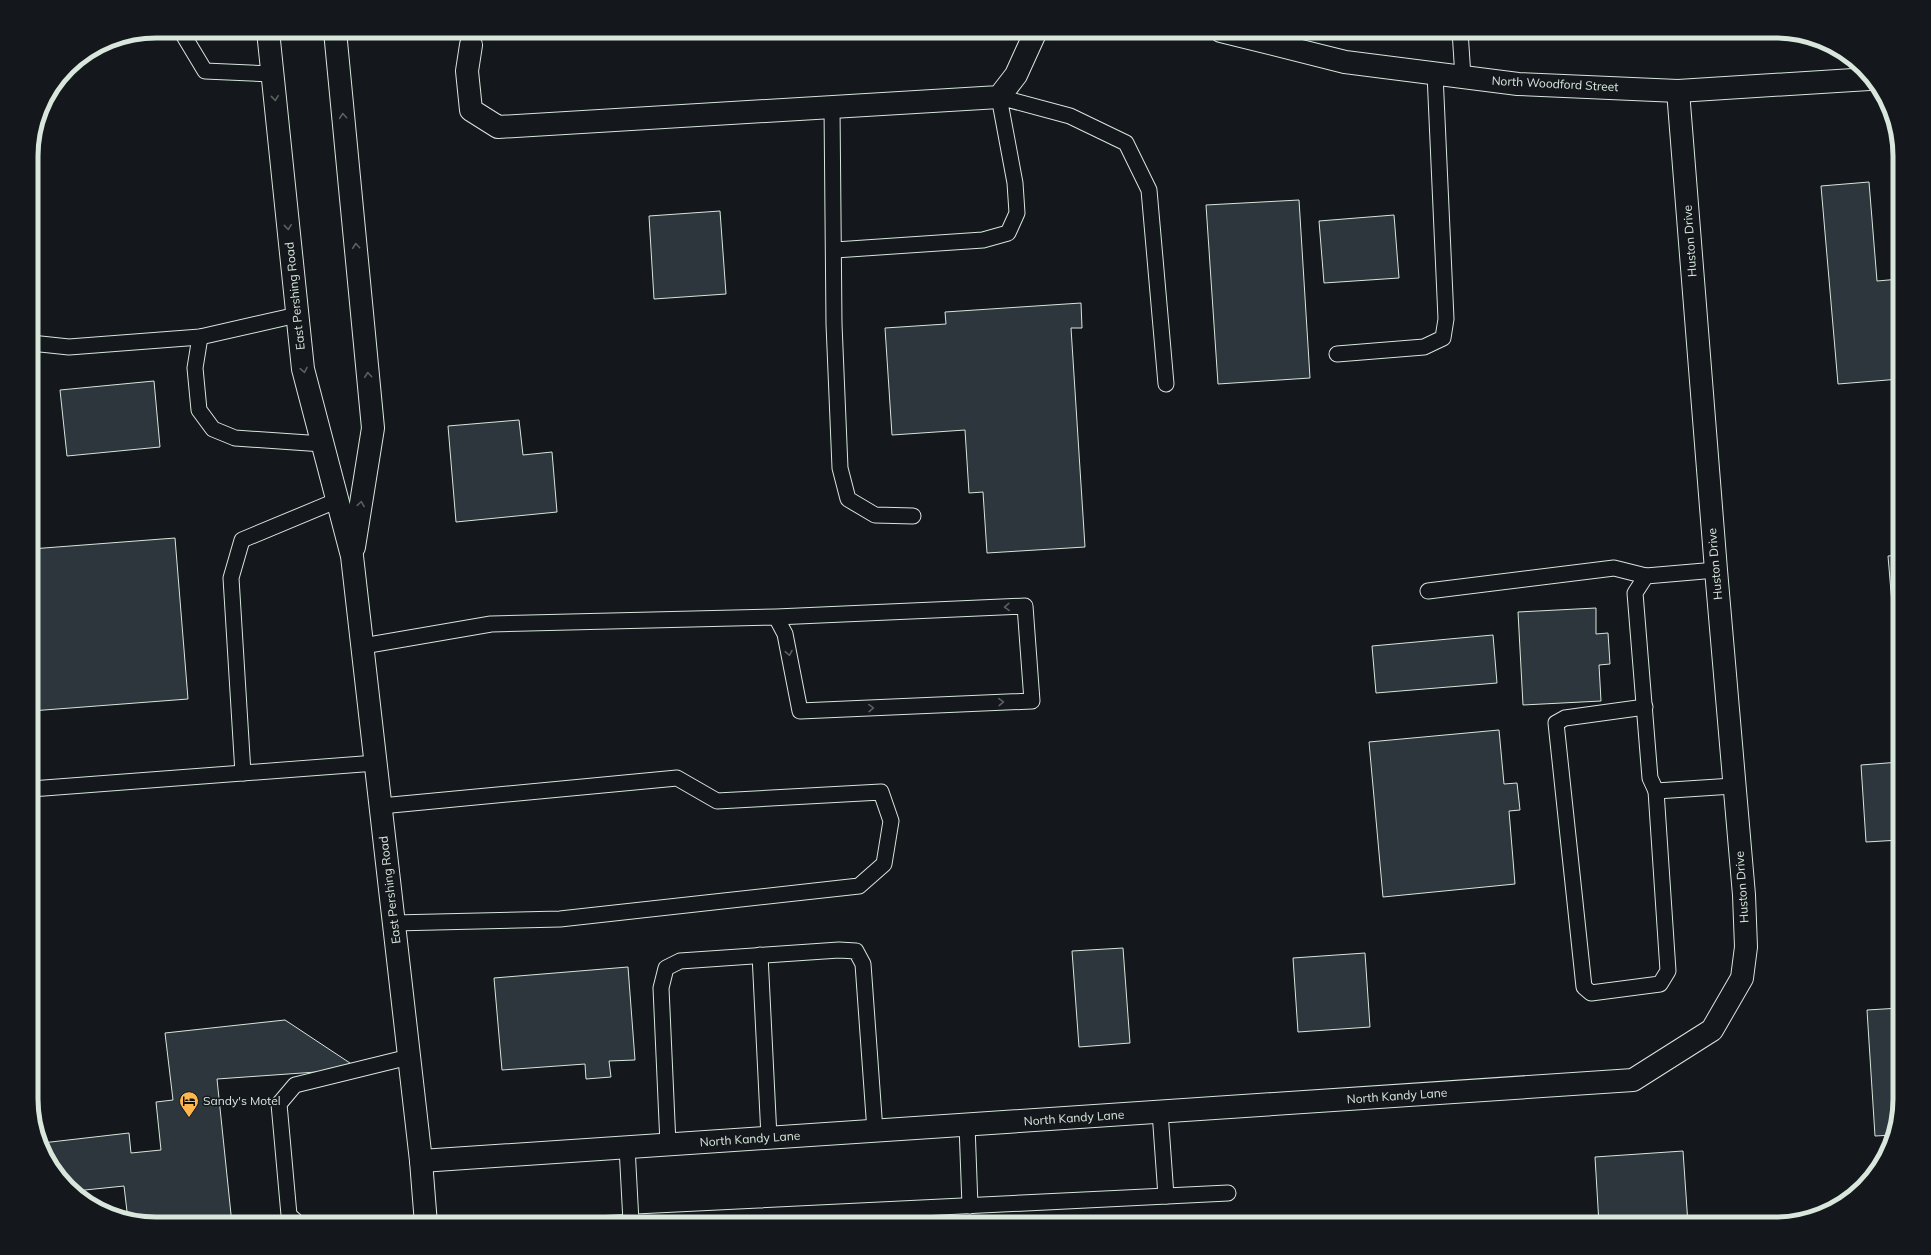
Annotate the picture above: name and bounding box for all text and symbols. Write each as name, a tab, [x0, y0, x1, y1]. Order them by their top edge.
street label: North Woodford Street	[1491, 73, 1619, 94]
one-way arrow	[270, 95, 279, 101]
one-way arrow	[339, 113, 348, 119]
street label: Huston Drive	[1680, 205, 1699, 278]
one-way arrow	[283, 224, 292, 230]
street label: East Pershing Road	[281, 241, 308, 351]
one-way arrow	[351, 243, 360, 249]
one-way arrow	[299, 367, 307, 373]
one-way arrow	[363, 372, 372, 378]
one-way arrow	[356, 501, 365, 507]
street label: Huston Drive	[1704, 527, 1725, 601]
one-way arrow	[1004, 603, 1010, 611]
one-way arrow	[784, 650, 792, 656]
one-way arrow	[998, 698, 1004, 707]
one-way arrow	[868, 704, 874, 712]
street label: East Pershing Road	[375, 835, 404, 945]
street label: Huston Drive	[1732, 851, 1751, 924]
street label: North Kandy Lane	[1346, 1085, 1448, 1106]
hotel icon: Sandy's Motel	[178, 1090, 200, 1118]
place label: Sandy's Motel	[203, 1093, 281, 1108]
street label: North Kandy Lane	[1023, 1107, 1125, 1128]
street label: North Kandy Lane	[699, 1128, 801, 1149]

